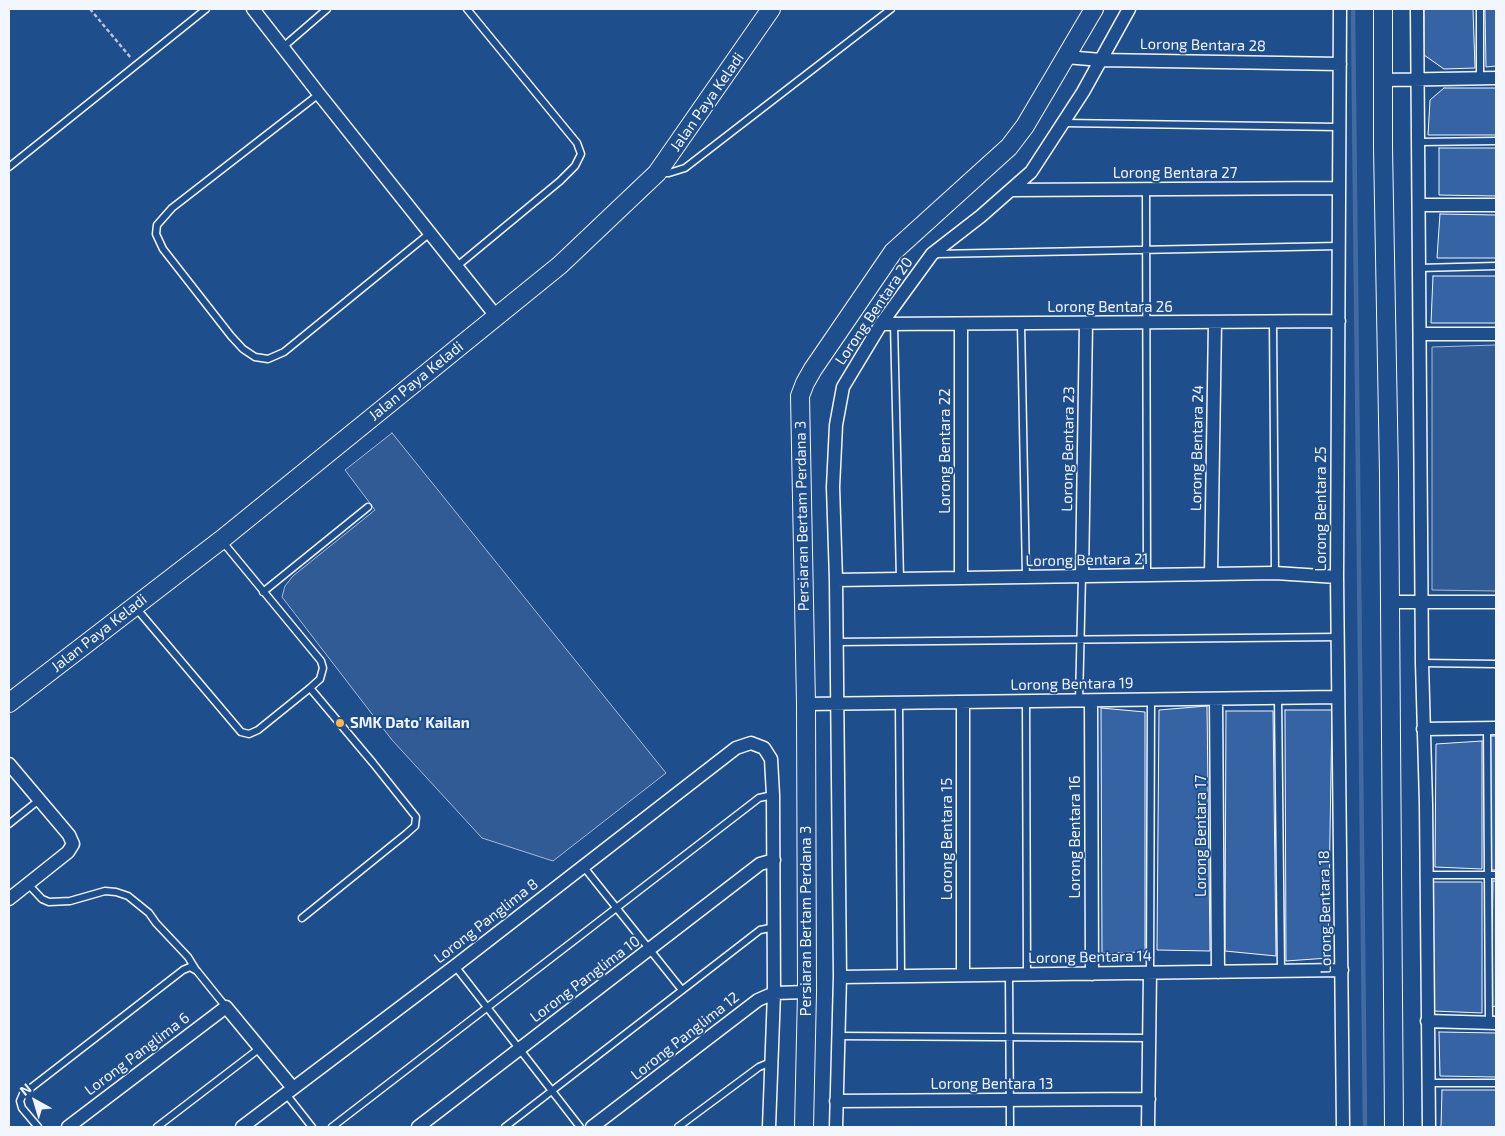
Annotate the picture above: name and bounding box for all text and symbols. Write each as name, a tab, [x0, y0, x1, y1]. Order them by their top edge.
street label: Lorong Bentara 28	[1140, 35, 1266, 55]
street label: Jalan Paya Keladi	[666, 49, 748, 155]
street label: Lorong Bentara 27	[1113, 164, 1237, 182]
street label: Lorong Bentara 20	[831, 254, 917, 368]
street label: Lorong Bentara 26	[1047, 298, 1173, 316]
street label: Jalan Paya Keladi	[365, 337, 467, 425]
street label: Lorong Bentara 24	[1187, 385, 1207, 511]
street label: Lorong Bentara 23	[1058, 386, 1078, 512]
street label: Lorong Bentara 22	[936, 388, 954, 514]
street label: Persiaran Bertam Perdana 3	[791, 421, 813, 611]
street label: Lorong Bentara 25	[1312, 446, 1330, 572]
street label: Lorong Bentara 21	[1025, 550, 1149, 570]
street label: Jalan Paya Keladi	[48, 590, 150, 676]
street label: Lorong Bentara 19	[1010, 674, 1134, 694]
place label: SMK Dato' Kailan	[350, 714, 470, 732]
marker: SMK Dato' Kailan	[334, 717, 346, 729]
street label: Lorong Bentara 16	[1066, 775, 1084, 899]
street label: Lorong Bentara 17	[1192, 775, 1210, 897]
street label: Lorong Bentara 15	[938, 778, 956, 900]
street label: Persiaran Bertam Perdana 3	[797, 826, 815, 1016]
street label: Lorong Bentara 18	[1315, 850, 1335, 974]
street label: Lorong Panglima 8	[430, 875, 542, 967]
street label: Lorong Panglima 10	[526, 932, 644, 1026]
street label: Lorong Bentara 14	[1028, 947, 1152, 967]
street label: Lorong Panglima 12	[627, 988, 743, 1084]
street label: Lorong Panglima 6	[81, 1009, 193, 1099]
street label: Lorong Bentara 13	[931, 1075, 1053, 1093]
north arrow	[10, 1076, 60, 1126]
text: N	[16, 1079, 35, 1099]

